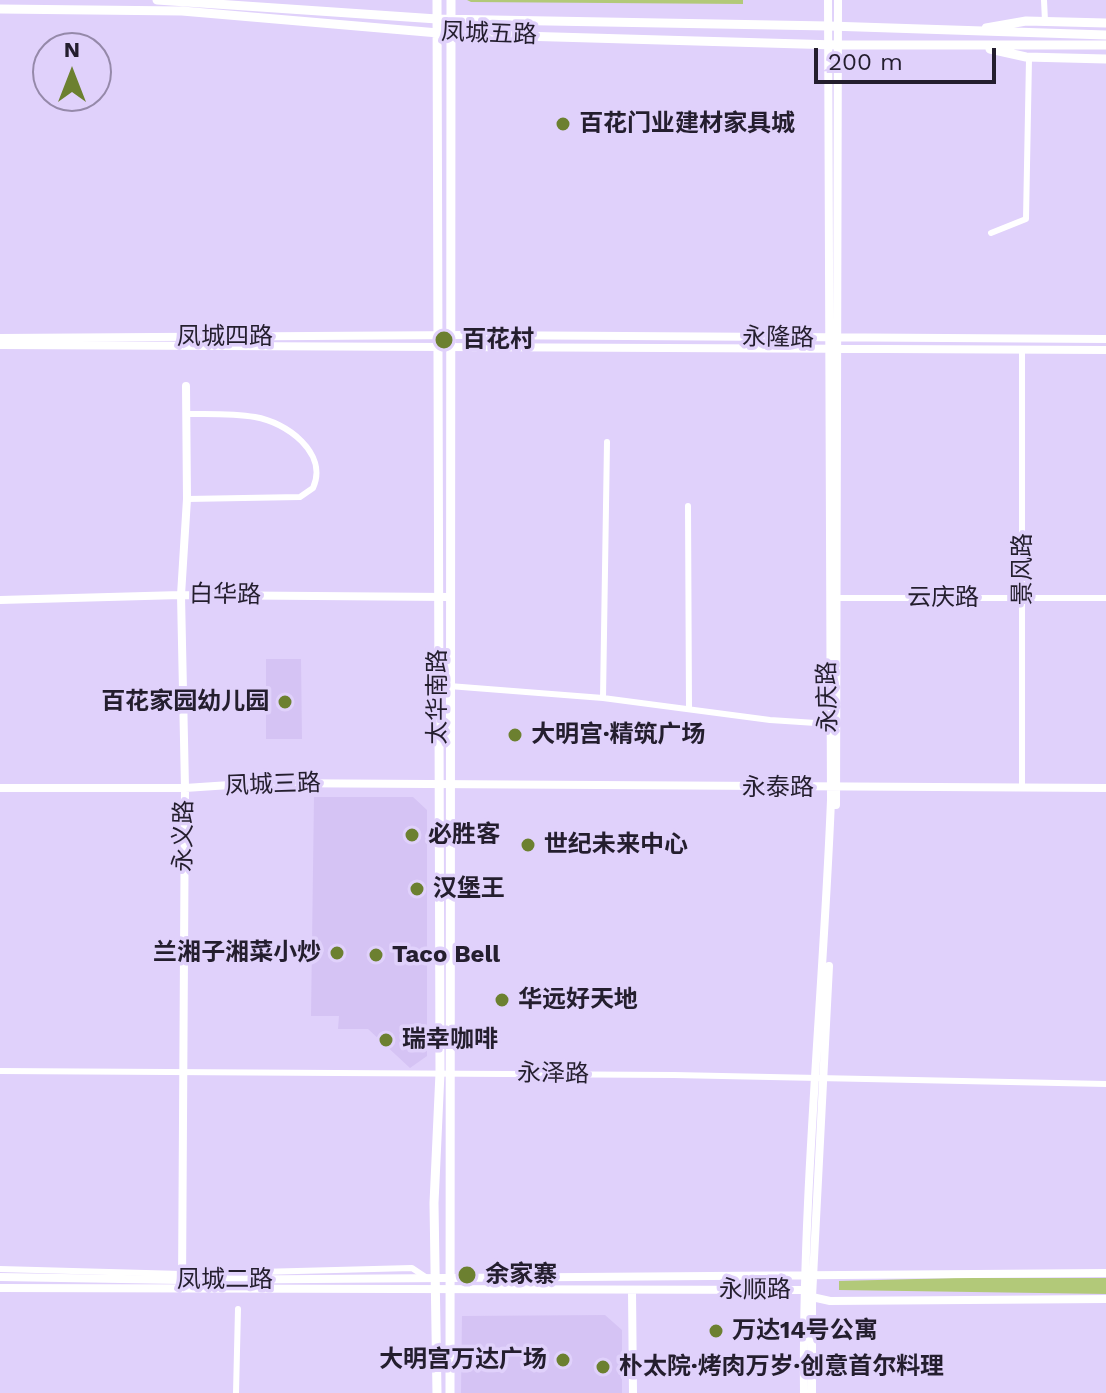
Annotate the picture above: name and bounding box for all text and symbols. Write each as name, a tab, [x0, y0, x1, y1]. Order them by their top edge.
street label: 凤城五路	[441, 18, 537, 50]
north arrow	[32, 32, 112, 112]
scale bar	[818, 32, 1000, 82]
text: N	[64, 37, 80, 62]
text: 200 m	[828, 48, 903, 76]
place label: 百花门业建材家具城	[579, 110, 795, 138]
marker: 百花门业建材家具城	[554, 115, 572, 133]
street label: 凤城四路	[177, 323, 273, 351]
street label: 永隆路	[742, 323, 814, 353]
place label: 百花村	[462, 326, 534, 354]
marker: 百花村	[433, 329, 455, 351]
street label: 景风路	[1009, 533, 1037, 605]
street label: 白华路	[189, 580, 261, 610]
street label: 云庆路	[907, 584, 979, 612]
street label: 太华南路	[424, 649, 452, 745]
street label: 永庆路	[813, 661, 843, 733]
place label: 百花家园幼儿园	[101, 688, 269, 716]
marker: 百花家园幼儿园	[276, 693, 294, 711]
place label: 大明宫·精筑广场	[531, 721, 706, 749]
marker: 大明宫·精筑广场	[506, 726, 524, 744]
street label: 凤城三路	[225, 769, 321, 801]
street label: 永泰路	[742, 774, 814, 802]
street label: 永义路	[169, 800, 199, 872]
place label: 必胜客	[428, 821, 500, 849]
marker: 必胜客	[403, 826, 421, 844]
place label: 世纪未来中心	[544, 831, 688, 859]
marker: 世纪未来中心	[519, 836, 537, 854]
place label: 汉堡王	[433, 875, 505, 903]
marker: 汉堡王	[408, 880, 426, 898]
place label: 兰湘子湘菜小炒	[153, 939, 321, 967]
place label: Taco Bell	[392, 941, 500, 969]
marker: 兰湘子湘菜小炒	[328, 944, 346, 962]
marker: Taco Bell	[367, 946, 385, 964]
place label: 华远好天地	[518, 986, 638, 1014]
marker: 华远好天地	[493, 991, 511, 1009]
place label: 瑞幸咖啡	[402, 1026, 498, 1054]
marker: 瑞幸咖啡	[377, 1031, 395, 1049]
street label: 永泽路	[517, 1059, 589, 1089]
place label: 余家寨	[485, 1261, 557, 1289]
marker: 余家寨	[456, 1264, 478, 1286]
street label: 凤城二路	[177, 1266, 273, 1294]
street label: 永顺路	[719, 1276, 791, 1304]
place label: 万达14号公寓	[732, 1317, 878, 1345]
marker: 万达14号公寓	[707, 1322, 725, 1340]
place label: 大明宫万达广场	[379, 1346, 547, 1374]
marker: 大明宫万达广场	[554, 1351, 572, 1369]
place label: 朴太院·烤肉万岁·创意首尔料理	[619, 1353, 944, 1381]
marker: 朴太院·烤肉万岁·创意首尔料理	[594, 1358, 612, 1376]

